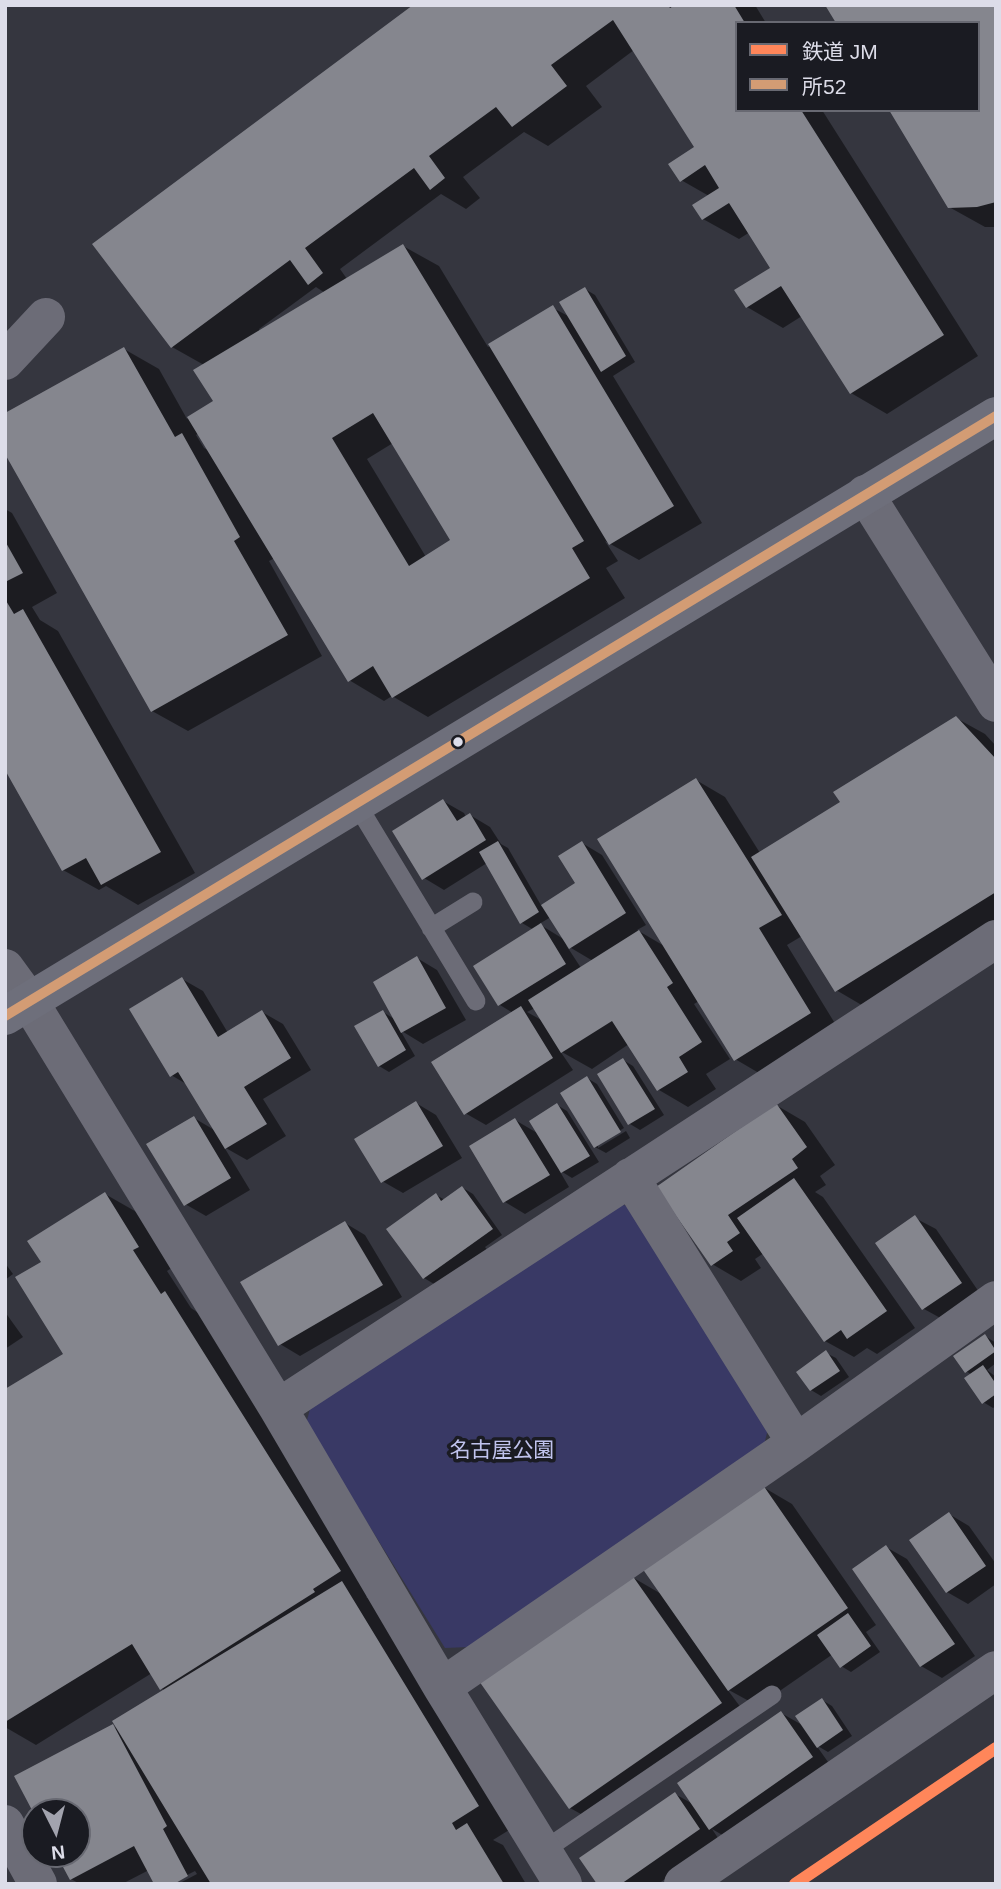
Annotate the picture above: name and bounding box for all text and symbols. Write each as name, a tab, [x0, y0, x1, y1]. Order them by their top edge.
legend	[735, 21, 980, 112]
text: 鉄道 JM	[802, 40, 878, 63]
text: 所52	[802, 75, 846, 98]
unlabelled marker	[451, 735, 465, 749]
park label: 名古屋公園	[450, 1438, 554, 1464]
north arrow	[21, 1798, 91, 1868]
text: N	[50, 1841, 66, 1864]

